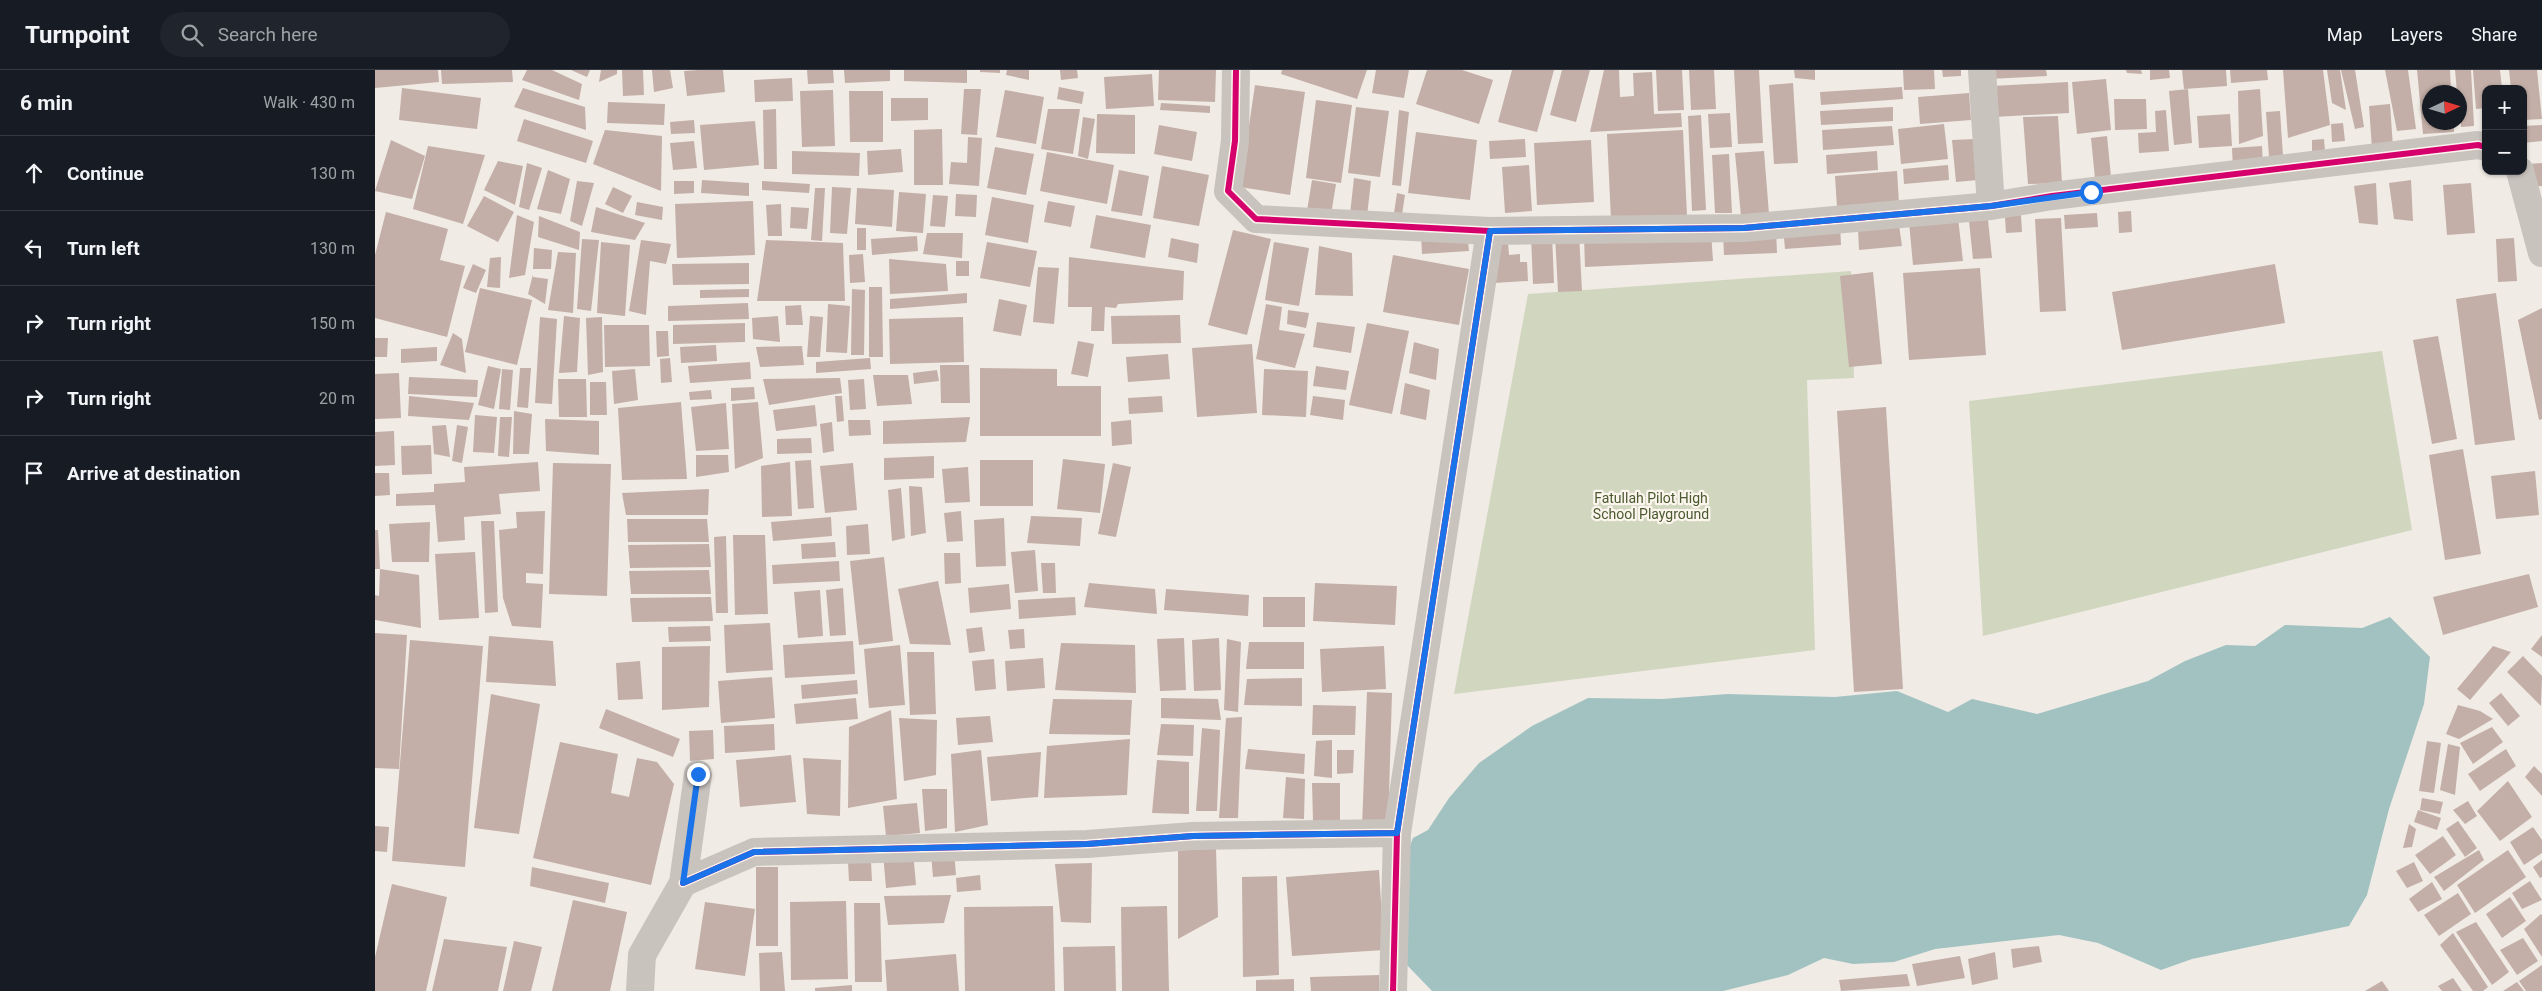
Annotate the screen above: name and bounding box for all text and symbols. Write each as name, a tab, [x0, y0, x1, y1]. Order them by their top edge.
search box	[160, 12, 510, 57]
text: Turnpoint	[25, 21, 130, 49]
icon: search	[178, 21, 206, 49]
text: Search here	[218, 23, 318, 46]
text: Map	[2327, 24, 2362, 45]
text: Layers	[2390, 24, 2443, 45]
text: Share	[2471, 24, 2517, 45]
north arrow	[2422, 85, 2467, 130]
map controls	[2482, 85, 2527, 175]
button: +	[2482, 85, 2527, 130]
text: 6 min	[20, 91, 73, 115]
text: Walk · 430 m	[263, 93, 355, 112]
button: −	[2482, 130, 2527, 175]
icon: ahead	[20, 159, 48, 187]
text: Continue	[67, 162, 144, 185]
text: 130 m	[310, 164, 355, 183]
route start	[2080, 181, 2103, 204]
icon: left	[20, 234, 48, 262]
text: Turn left	[67, 237, 140, 260]
text: 130 m	[310, 239, 355, 258]
icon: right	[20, 309, 48, 337]
text: Turn right	[67, 312, 151, 335]
text: 150 m	[310, 314, 355, 333]
icon: right	[20, 384, 48, 412]
text: Turn right	[67, 387, 151, 410]
text: 20 m	[319, 389, 355, 408]
icon: arrive	[20, 459, 48, 487]
text: Arrive at destination	[67, 462, 240, 485]
park label: Fatullah Pilot High School Playground	[1593, 490, 1709, 522]
route end	[687, 763, 710, 786]

